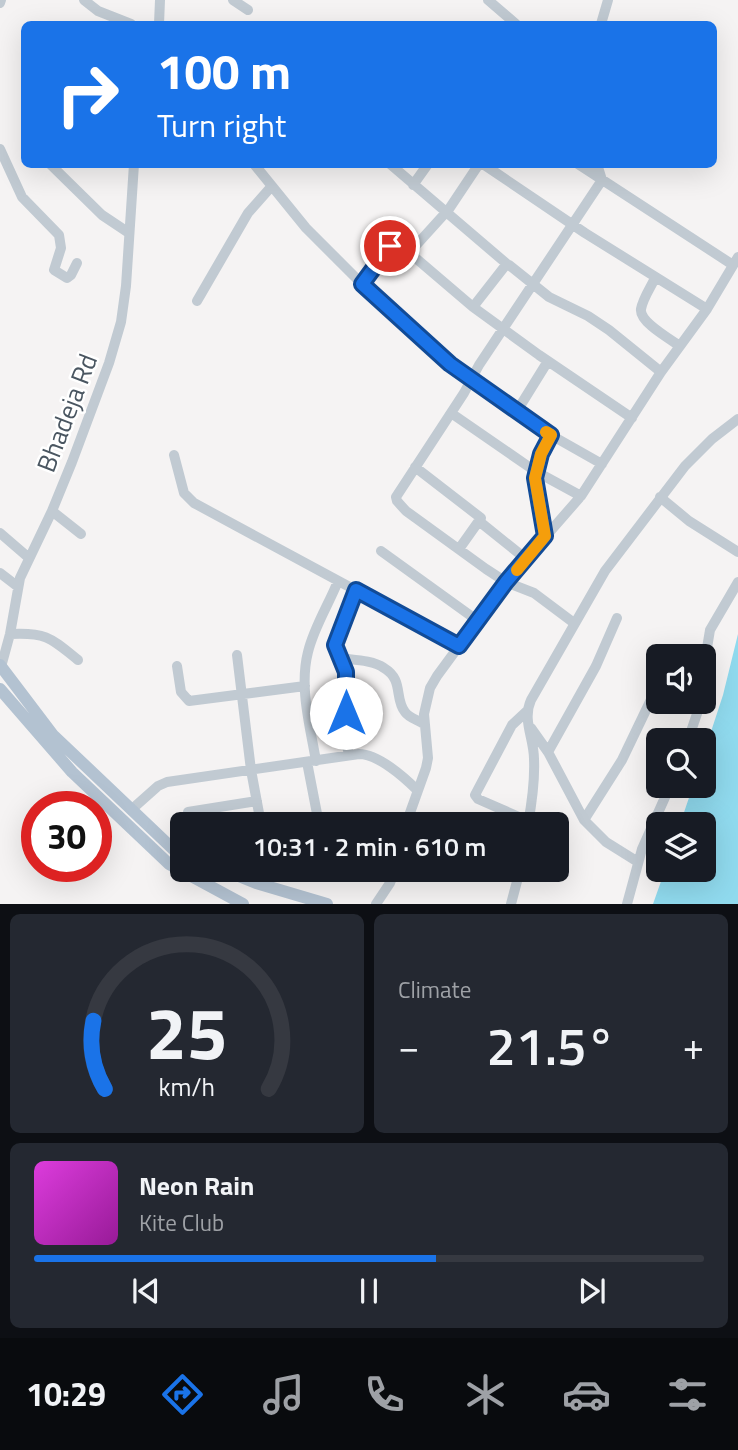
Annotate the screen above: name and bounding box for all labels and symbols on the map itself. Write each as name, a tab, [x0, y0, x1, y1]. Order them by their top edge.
pin	[360, 216, 420, 276]
street label: Bhadeja Rd	[26, 348, 107, 478]
position arrow	[309, 676, 383, 750]
speed limit sign: 30	[21, 791, 112, 882]

